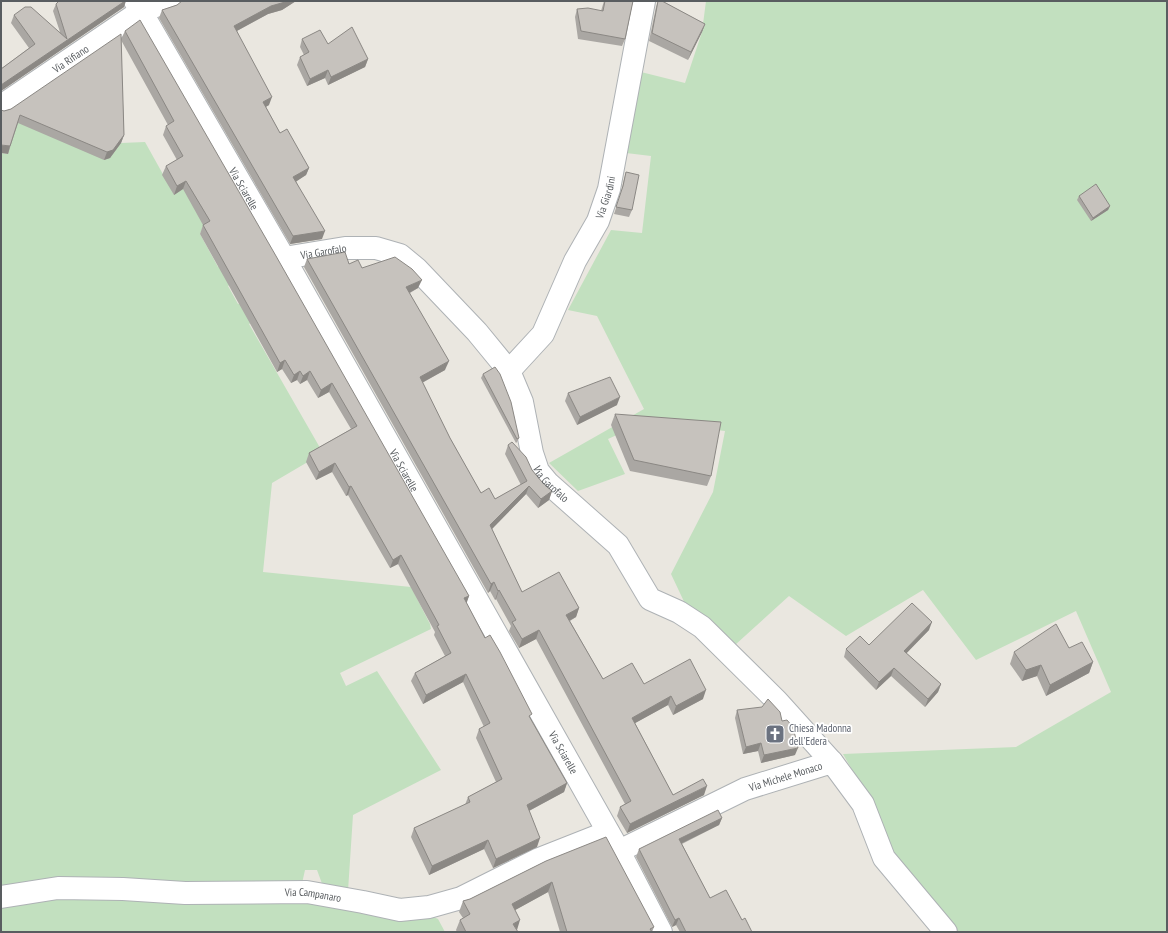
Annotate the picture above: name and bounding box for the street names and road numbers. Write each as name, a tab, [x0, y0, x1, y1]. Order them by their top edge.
street label: Via Rifiano	[49, 41, 91, 77]
street label: Via Sciarelle	[226, 164, 262, 213]
street label: Via Giardini	[592, 175, 618, 221]
street label: Via Garofalo	[299, 241, 348, 262]
street label: Via Sciarelle	[386, 446, 422, 495]
street label: Via Garofalo	[529, 463, 572, 505]
street label: Via Sciarelle	[545, 728, 581, 777]
street label: Via Michele Monaco	[746, 758, 824, 795]
street label: Via Campanaro	[284, 885, 343, 905]

